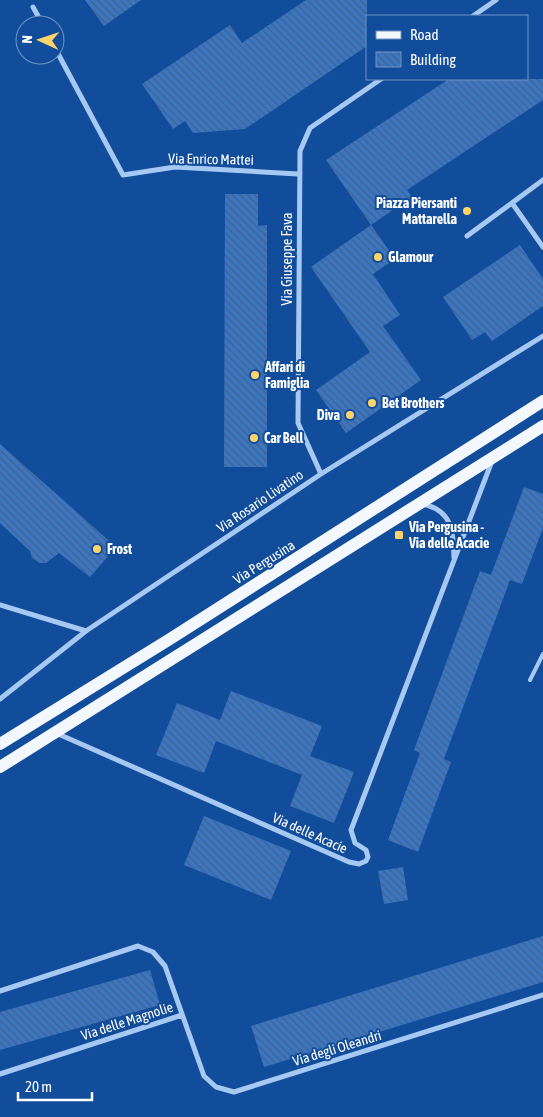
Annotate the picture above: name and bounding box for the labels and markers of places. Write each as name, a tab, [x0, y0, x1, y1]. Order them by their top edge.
place label: Piazza Piersanti Mattarella	[376, 195, 457, 227]
marker: Piazza Piersanti Mattarella	[461, 205, 473, 217]
place label: Glamour	[388, 249, 434, 265]
marker: Glamour	[372, 251, 384, 263]
place label: Affari di Famiglia	[264, 359, 310, 391]
marker: Affari di Famiglia	[249, 369, 261, 381]
place label: Bet Brothers	[382, 395, 445, 411]
marker: Bet Brothers	[366, 397, 378, 409]
place label: Diva	[317, 407, 340, 423]
marker: Diva	[344, 409, 356, 421]
place label: Car Bell	[264, 430, 304, 446]
marker: Car Bell	[248, 432, 260, 444]
place label: Via Pergusina - Via delle Acacie	[408, 519, 489, 551]
marker: Via Pergusina - Via delle Acacie	[393, 529, 405, 541]
place label: Frost	[107, 541, 132, 557]
marker: Frost	[91, 543, 103, 555]

